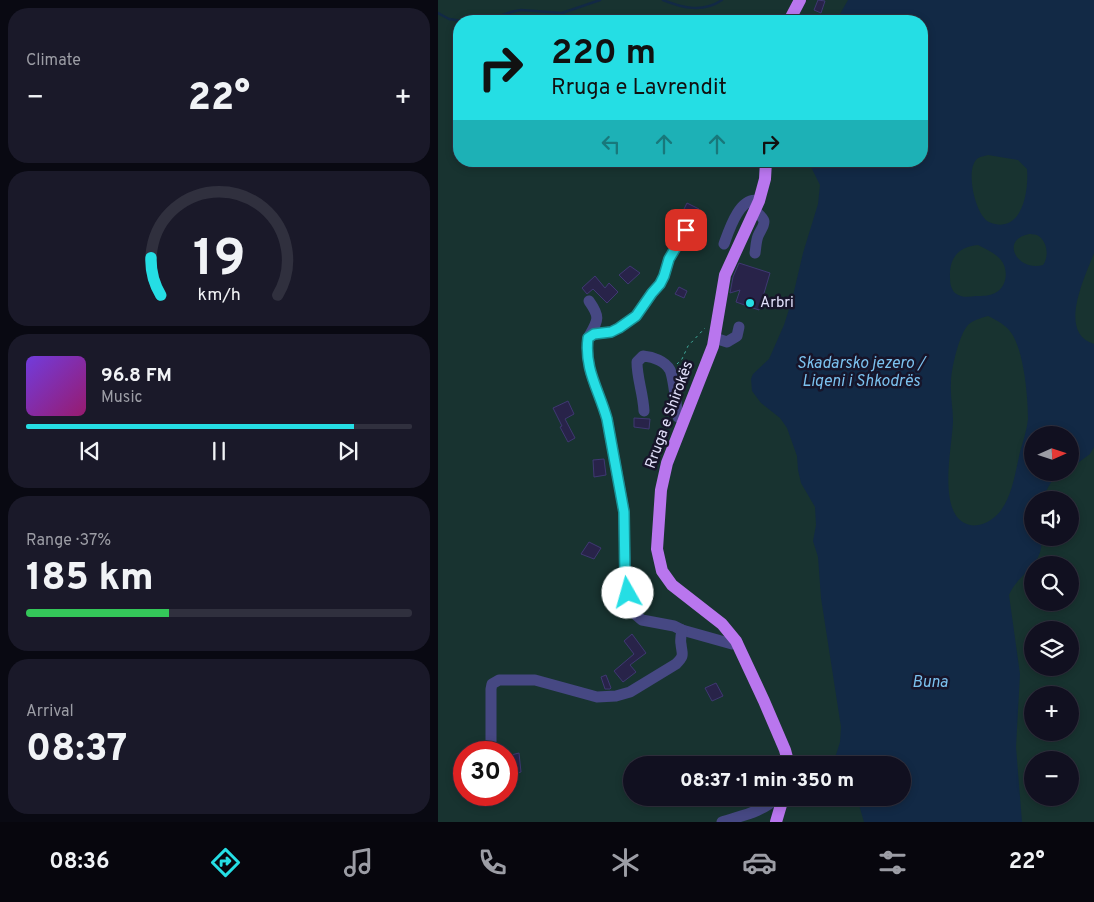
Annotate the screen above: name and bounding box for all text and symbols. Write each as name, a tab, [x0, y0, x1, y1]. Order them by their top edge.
text: 220 m	[551, 32, 656, 76]
icon: right	[468, 35, 533, 100]
text: Climate	[26, 51, 81, 71]
text: 22°	[188, 75, 250, 124]
text: Rruga e Lavrendit	[551, 75, 727, 102]
text: −	[26, 81, 44, 117]
text: +	[394, 81, 412, 117]
icon: left	[597, 130, 625, 158]
icon: ahead	[650, 130, 678, 158]
icon: ahead	[703, 130, 731, 158]
icon: right	[756, 130, 784, 158]
pin	[665, 209, 707, 251]
icon: arrive	[672, 216, 700, 244]
text: 19	[193, 228, 245, 294]
text: km/h	[197, 284, 241, 307]
place label: Arbri	[760, 294, 794, 313]
marker: Arbri	[744, 297, 756, 309]
water label: Skadarsko jezero / Liqeni i Shkodrës	[797, 354, 928, 392]
street label: Rruga e Shirokës	[642, 359, 698, 471]
text: 96.8 FM	[101, 364, 172, 388]
text: Music	[101, 388, 142, 408]
north arrow	[1024, 426, 1079, 481]
map controls	[1024, 426, 1079, 806]
icon: previous	[76, 437, 104, 465]
icon: pause	[205, 437, 233, 465]
icon: next	[334, 437, 362, 465]
button: sound	[1024, 491, 1079, 546]
text: Range · 37%	[26, 531, 111, 551]
text: 185 km	[26, 555, 154, 604]
button: search	[1024, 556, 1079, 611]
position arrow	[601, 566, 653, 618]
button: layers	[1024, 621, 1079, 676]
water label: Buna	[912, 673, 949, 693]
button: +	[1024, 686, 1079, 741]
text: Arrival	[26, 702, 74, 722]
text: 08:37	[26, 726, 127, 775]
speed limit sign: 30	[453, 741, 518, 806]
button: −	[1024, 751, 1079, 806]
text: 08:37 · 1 min · 350 m	[680, 769, 854, 793]
icon: directions	[208, 845, 243, 880]
icon: music	[341, 845, 376, 880]
icon: phone	[475, 845, 510, 880]
icon: climate	[608, 845, 643, 880]
icon: car	[742, 845, 777, 880]
icon: filters	[875, 845, 910, 880]
text: 08:36	[49, 849, 110, 876]
text: 22°	[1009, 849, 1045, 876]

